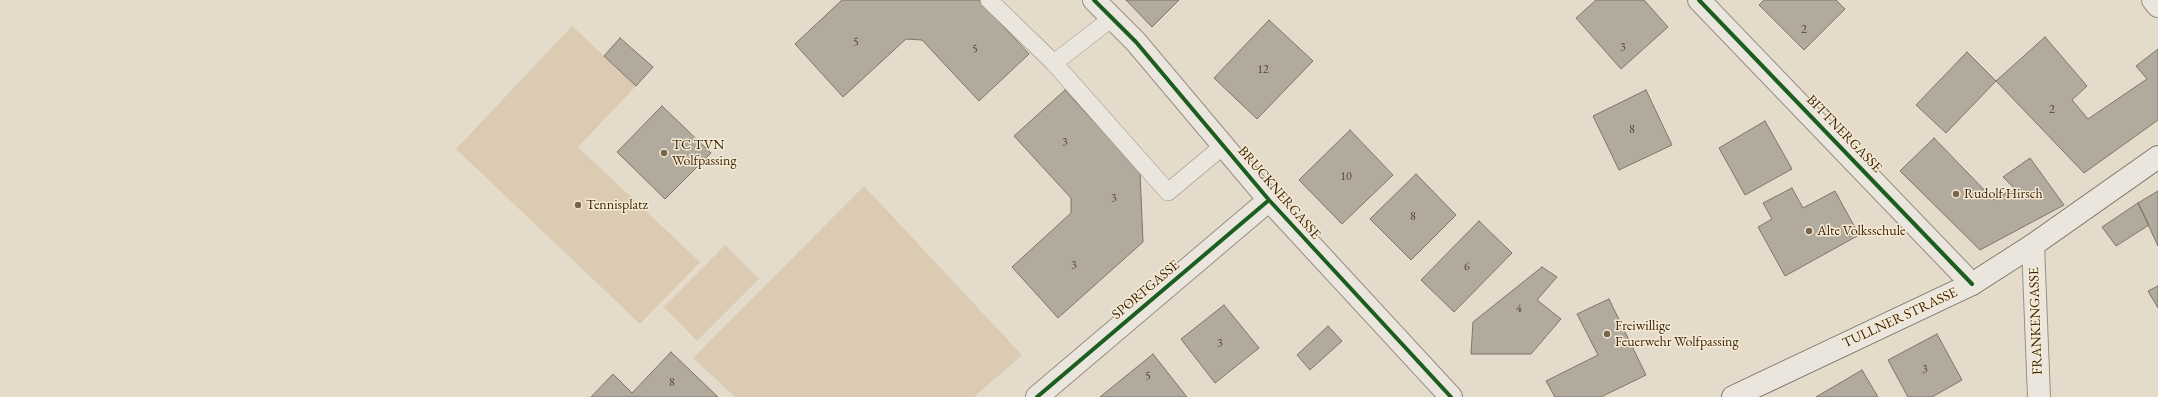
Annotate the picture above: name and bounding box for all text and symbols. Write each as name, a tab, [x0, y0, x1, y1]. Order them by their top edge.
house number: 2	[1801, 23, 1807, 37]
house number: 5	[853, 35, 859, 49]
house number: 3	[1620, 41, 1626, 55]
house number: 5	[972, 42, 978, 56]
house number: 12	[1257, 63, 1269, 77]
street label: BITTNERGASSE	[1803, 92, 1885, 176]
house number: 2	[2049, 103, 2055, 117]
house number: 8	[1629, 123, 1635, 137]
house number: 3	[1062, 136, 1068, 150]
place label: TC TVN Wolfpassing	[672, 137, 736, 170]
street label: BRUCKNERGASSE	[1234, 143, 1324, 243]
marker: TC TVN Wolfpassing	[659, 148, 669, 158]
house number: 10	[1340, 170, 1352, 184]
place label: Rudolf Hirsch	[1964, 186, 2043, 202]
marker: Rudolf Hirsch	[1951, 189, 1961, 199]
house number: 3	[1111, 192, 1117, 206]
place label: Tennisplatz	[586, 197, 648, 213]
marker: Tennisplatz	[573, 200, 583, 210]
house number: 8	[1410, 210, 1416, 224]
place label: Alte Volksschule	[1817, 223, 1906, 239]
marker: Alte Volksschule	[1804, 226, 1814, 236]
street label: SPORTGASSE	[1109, 257, 1183, 323]
house number: 3	[1071, 259, 1077, 273]
house number: 6	[1464, 260, 1470, 274]
street label: FRANKENGASSE	[2026, 267, 2046, 375]
street label: TULLNER STRASSE	[1840, 284, 1960, 352]
house number: 4	[1516, 302, 1522, 316]
place label: Freiwillige Feuerwehr Wolfpassing	[1615, 318, 1739, 350]
marker: Freiwillige Feuerwehr Wolfpassing	[1602, 329, 1612, 339]
house number: 3	[1217, 337, 1223, 351]
house number: 3	[1922, 363, 1928, 377]
house number: 5	[1145, 369, 1151, 383]
house number: 8	[669, 376, 675, 390]

